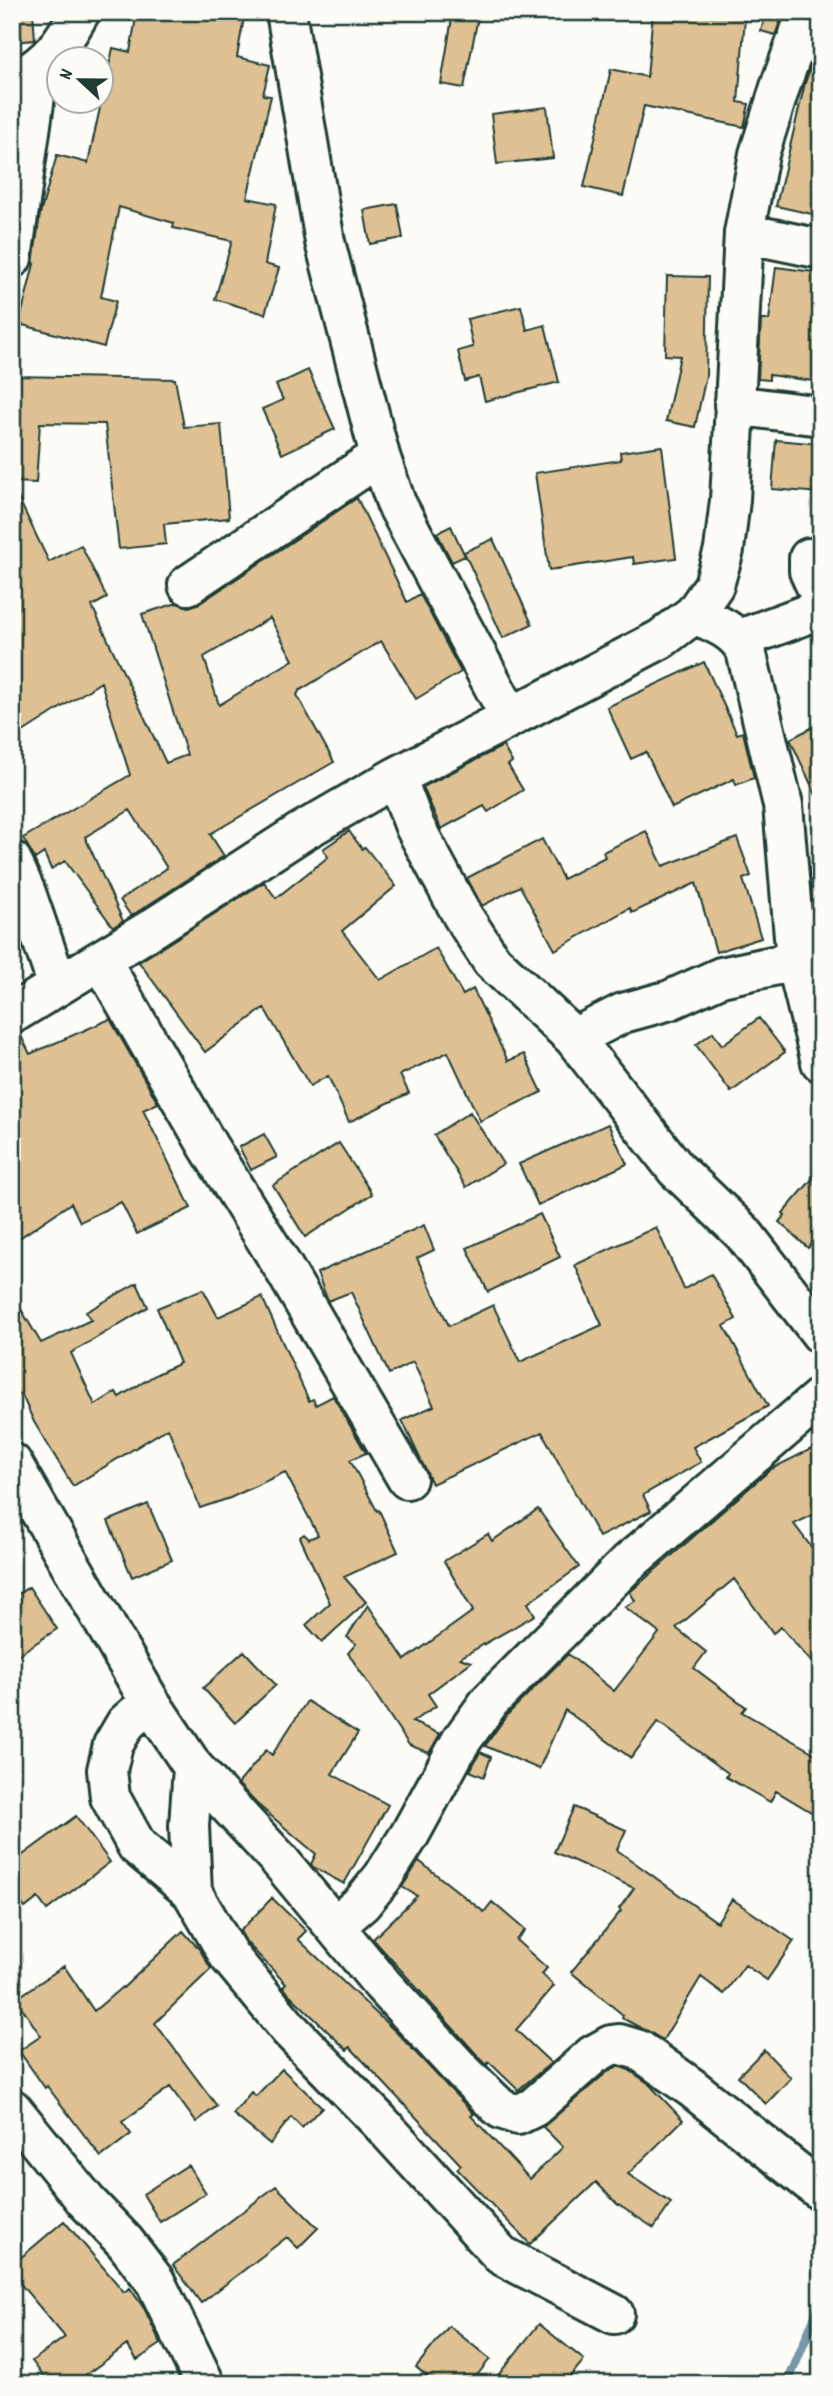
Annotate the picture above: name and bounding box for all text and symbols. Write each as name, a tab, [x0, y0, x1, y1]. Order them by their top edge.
north arrow	[46, 46, 116, 116]
text: N	[53, 66, 82, 84]

